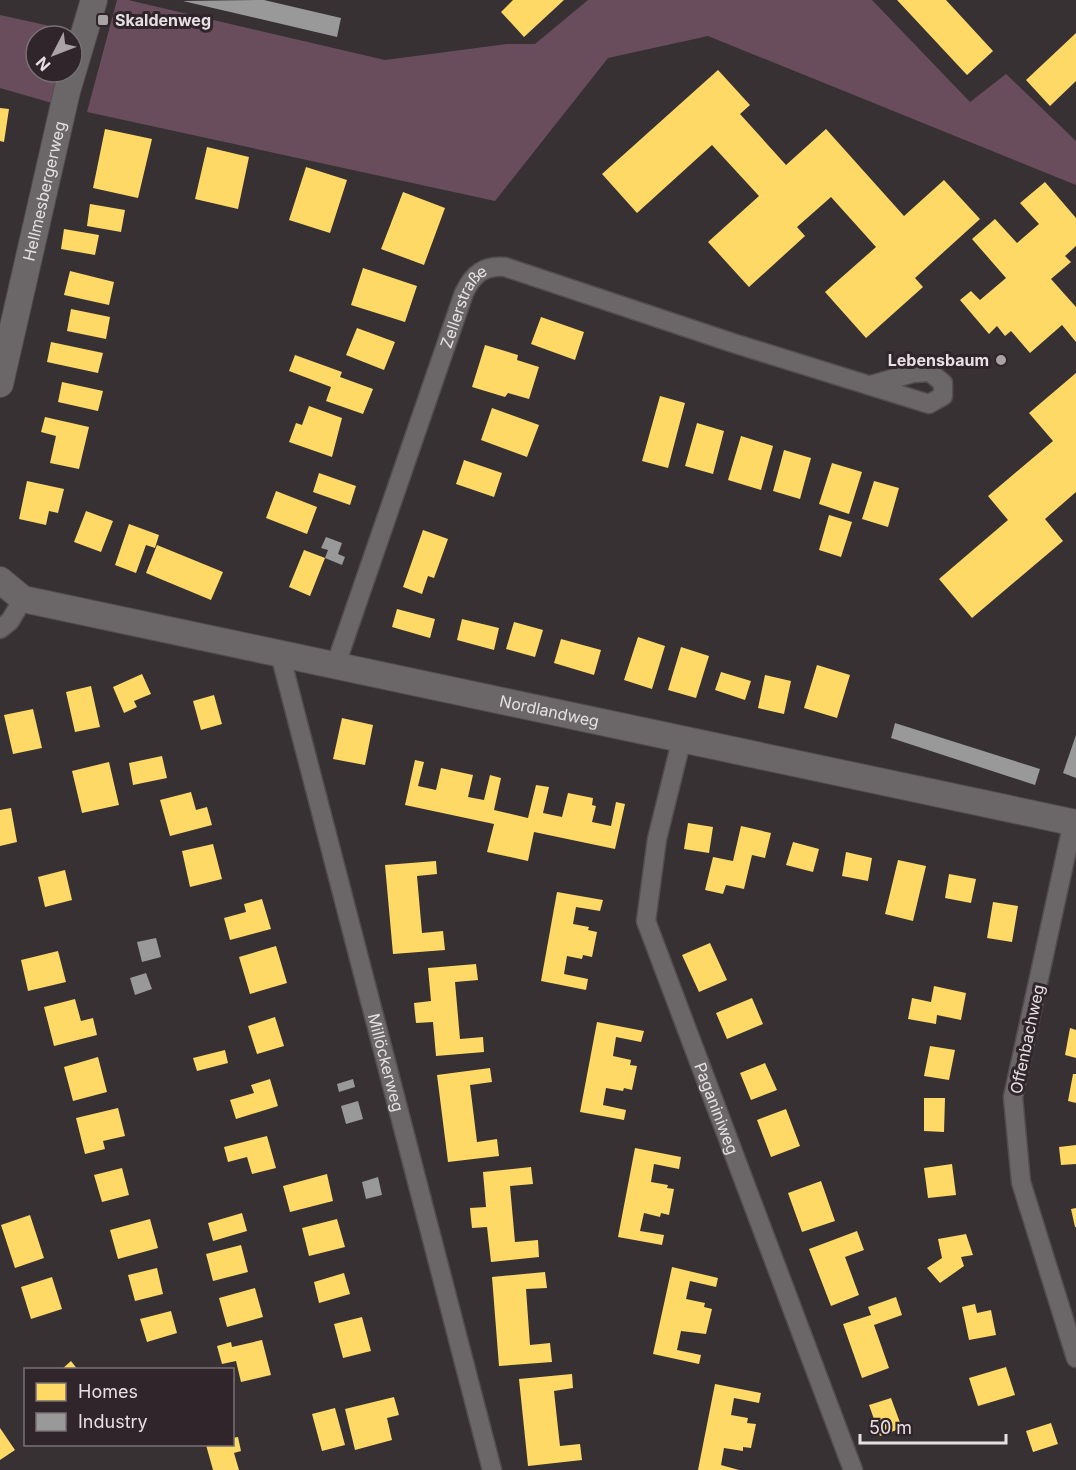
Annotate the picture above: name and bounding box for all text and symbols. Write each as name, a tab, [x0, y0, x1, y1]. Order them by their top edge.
place label: Skaldenweg	[115, 10, 211, 30]
marker: Skaldenweg	[96, 13, 110, 27]
north arrow	[24, 24, 84, 84]
text: N	[31, 53, 54, 75]
street label: Hellmesbergerweg	[18, 119, 70, 263]
street label: Zellerstraße	[436, 260, 490, 351]
place label: Lebensbaum	[888, 350, 989, 370]
marker: Lebensbaum	[994, 353, 1008, 367]
street label: Nordlandweg	[498, 691, 601, 731]
street label: Offenbachweg	[1006, 983, 1048, 1095]
street label: Millöckerweg	[364, 1011, 408, 1114]
street label: Paganiniweg	[690, 1060, 743, 1157]
legend	[24, 1368, 234, 1446]
text: Homes	[78, 1381, 138, 1402]
scale bar	[860, 1407, 1006, 1445]
text: Industry	[78, 1411, 148, 1432]
text: 50 m	[869, 1417, 912, 1438]

